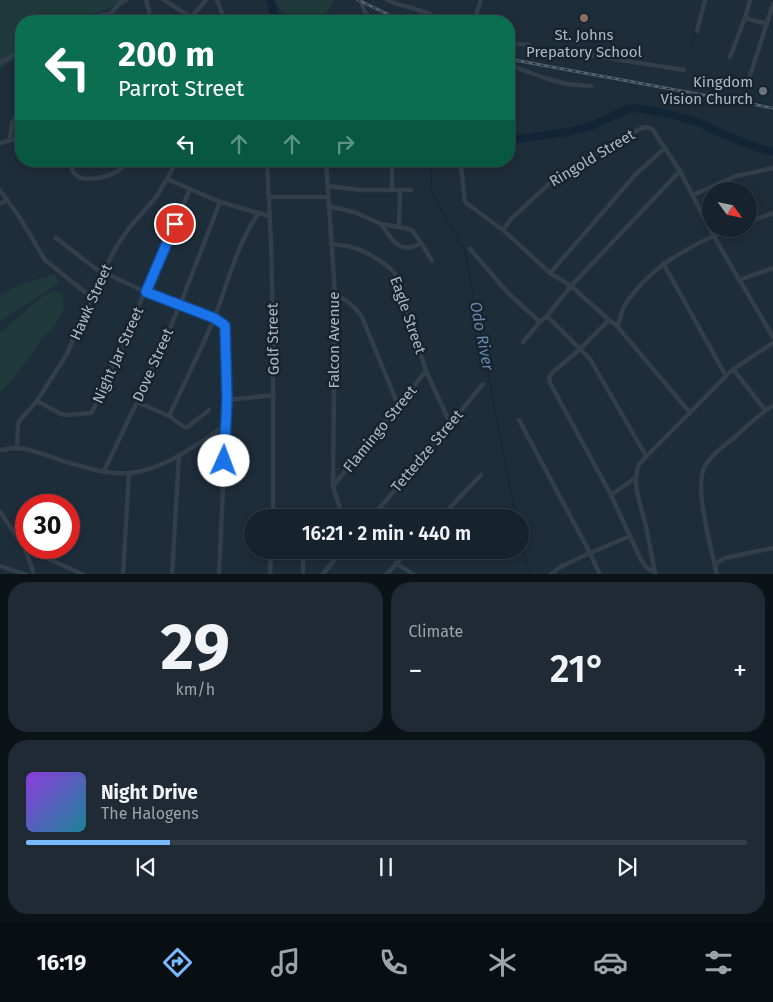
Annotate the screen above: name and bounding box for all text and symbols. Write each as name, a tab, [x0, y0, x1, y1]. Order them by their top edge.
marker: St. Johns Prepatory School	[578, 12, 590, 24]
place label: St. Johns Prepatory School	[526, 26, 643, 61]
text: 200 m	[118, 33, 215, 75]
icon: left	[35, 35, 100, 100]
place label: Kingdom Vision Church	[661, 73, 753, 108]
text: Parrot Street	[118, 75, 244, 102]
marker: Kingdom Vision Church	[757, 85, 769, 97]
street label: Ringold Street	[546, 125, 638, 191]
icon: left	[172, 130, 200, 158]
icon: ahead	[225, 130, 253, 158]
icon: ahead	[278, 130, 306, 158]
icon: right	[331, 130, 359, 158]
north arrow	[702, 182, 758, 238]
map controls	[702, 182, 757, 237]
pin	[154, 203, 196, 245]
icon: arrive	[161, 210, 189, 238]
street label: Hawk Street	[66, 261, 116, 343]
street label: Eagle Street	[386, 274, 430, 357]
street label: Falcon Avenue	[325, 292, 343, 388]
water label: Odo River	[466, 300, 498, 373]
street label: Golf Street	[263, 302, 283, 375]
street label: Night Jar Street	[89, 303, 148, 406]
street label: Dove Street	[129, 325, 177, 405]
street label: Flamingo Street	[339, 381, 421, 476]
street label: Tettedze Street	[387, 406, 467, 496]
position arrow	[197, 434, 249, 486]
speed limit sign: 30	[15, 494, 80, 559]
text: 16:21 · 2 min · 440 m	[302, 522, 471, 545]
text: 29	[161, 608, 230, 686]
text: Climate	[409, 622, 463, 641]
text: 21°	[550, 646, 606, 692]
text: −	[409, 654, 423, 687]
text: +	[733, 654, 747, 687]
text: km/h	[175, 680, 215, 699]
text: Night Drive	[101, 781, 198, 804]
text: The Halogens	[101, 804, 199, 823]
icon: previous	[132, 853, 160, 881]
icon: pause	[372, 853, 400, 881]
icon: next	[613, 853, 641, 881]
icon: directions	[160, 945, 195, 980]
icon: music	[268, 945, 303, 980]
icon: phone	[376, 945, 411, 980]
icon: climate	[485, 945, 520, 980]
icon: car	[593, 945, 628, 980]
icon: filters	[701, 945, 736, 980]
text: 16:19	[37, 949, 86, 976]

